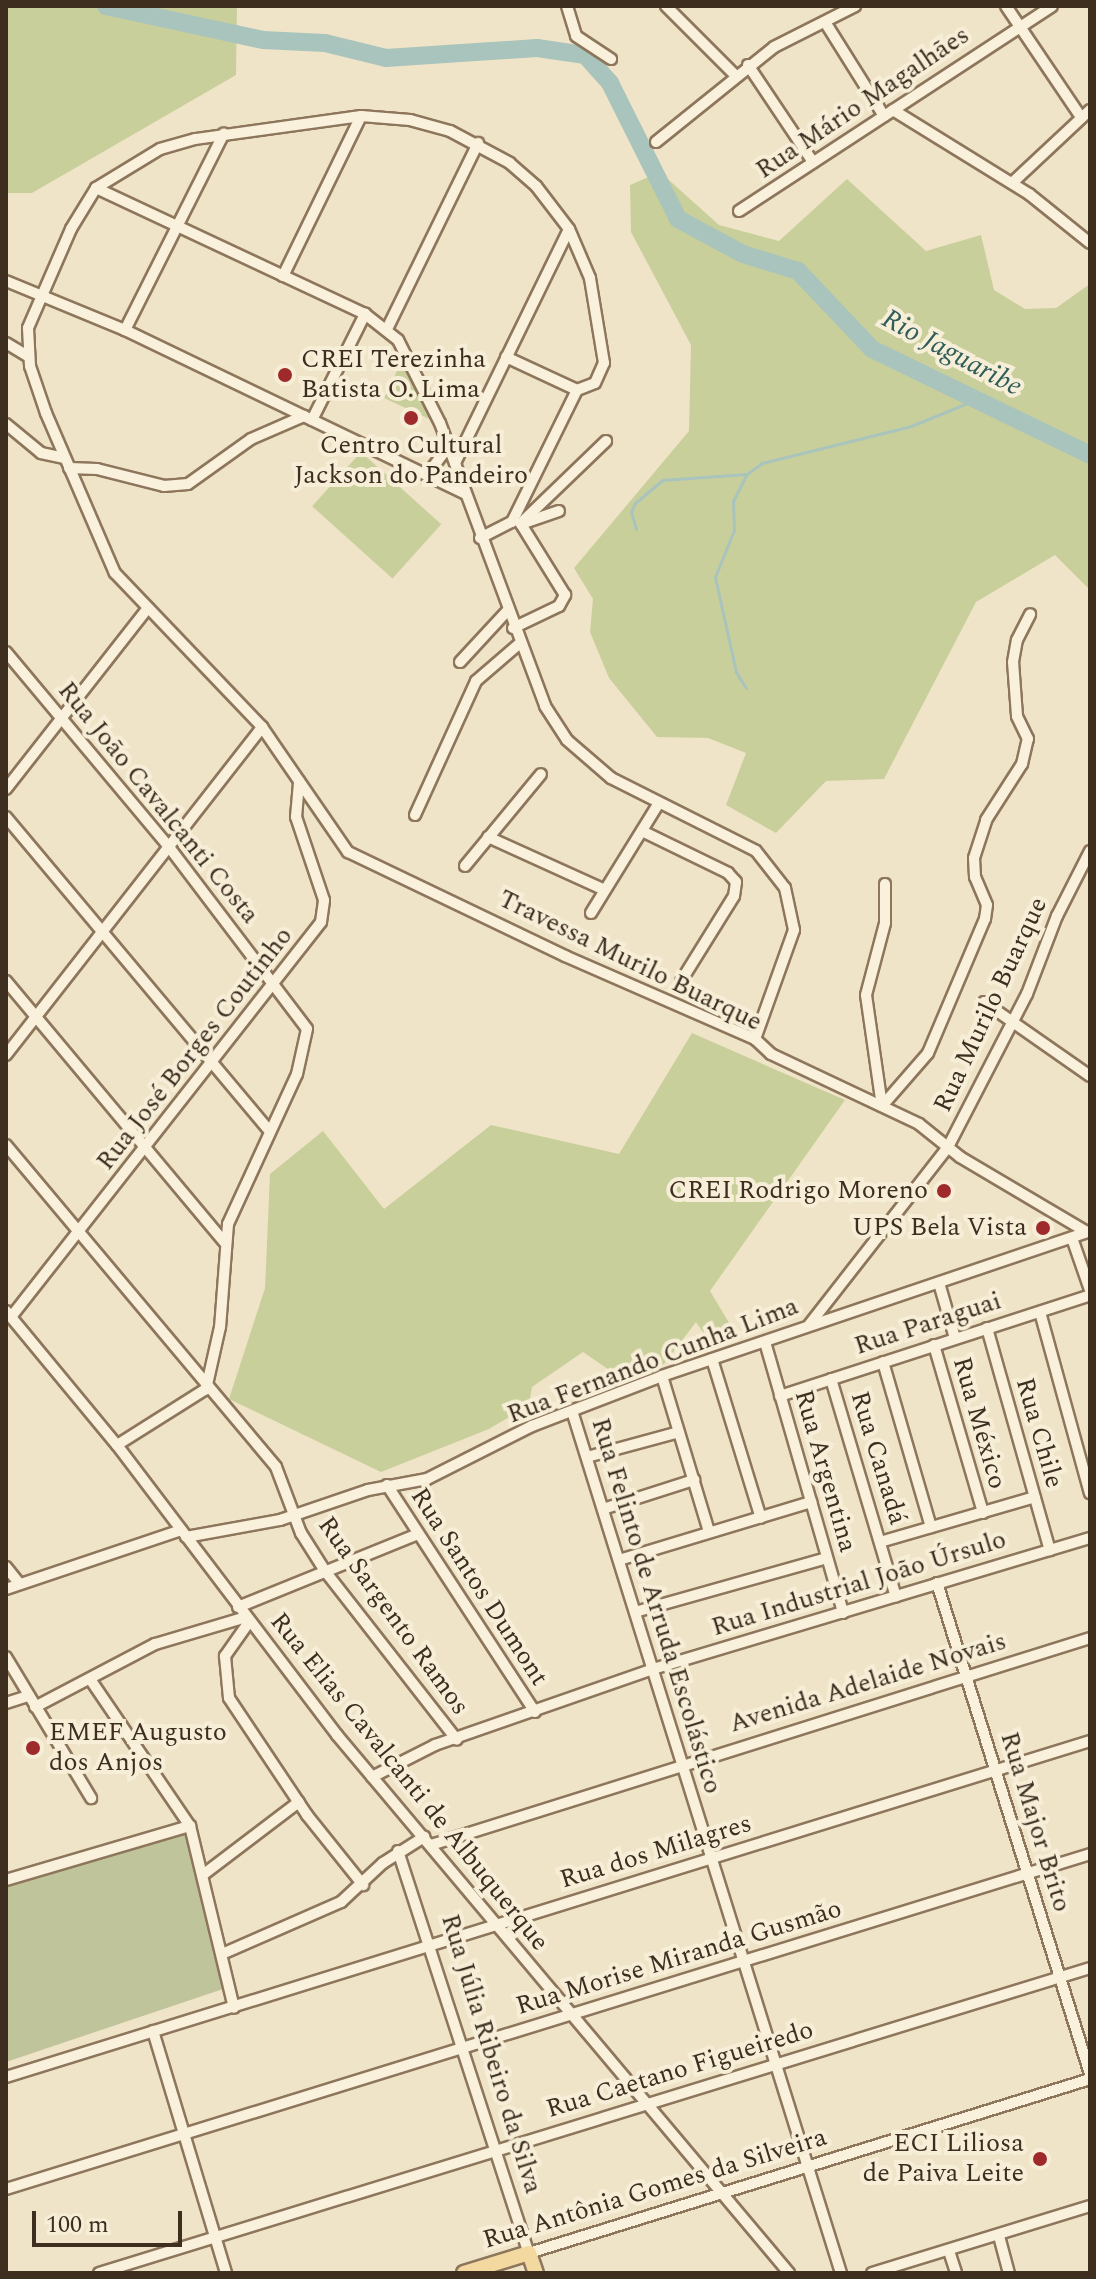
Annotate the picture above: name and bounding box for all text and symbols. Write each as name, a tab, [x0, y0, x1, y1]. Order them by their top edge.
street label: Rua Mário Magalhães	[750, 20, 976, 186]
water label: Rio Jaguaribe	[876, 302, 1028, 404]
place label: CREI Terezinha Batista O. Lima	[301, 344, 486, 406]
marker: CREI Terezinha Batista O. Lima	[276, 366, 294, 384]
marker: Centro Cultural Jackson do Pandeiro	[402, 409, 420, 427]
place label: Centro Cultural Jackson do Pandeiro	[294, 430, 528, 492]
street label: Rua João Cavalcanti Costa	[51, 676, 265, 930]
street label: Travessa Murilo Buarque	[493, 884, 767, 1038]
street label: Rua Murilo Buarque	[928, 893, 1054, 1117]
street label: Rua José Borges Coutinho	[90, 921, 300, 1177]
place label: CREI Rodrigo Moreno	[668, 1175, 928, 1207]
marker: CREI Rodrigo Moreno	[935, 1182, 953, 1200]
place label: UPS Bela Vista	[852, 1212, 1027, 1244]
marker: UPS Bela Vista	[1034, 1219, 1052, 1237]
street label: Rua Paraguai	[851, 1286, 1005, 1362]
street label: Rua Fernando Cunha Lima	[503, 1291, 803, 1431]
street label: Rua México	[945, 1353, 1013, 1493]
street label: Rua Chile	[1008, 1374, 1070, 1492]
street label: Rua Argentina	[787, 1386, 863, 1556]
street label: Rua Canadá	[843, 1388, 913, 1528]
street label: Rua Felinto de Arruda Escolástico	[584, 1414, 728, 1798]
street label: Rua Santos Dumont	[403, 1482, 555, 1692]
street label: Rua Sargento Ramos	[311, 1511, 475, 1721]
street label: Rua Industrial João Úrsulo	[708, 1524, 1010, 1644]
street label: Rua Elias Cavalcanti de Albuquerque	[263, 1607, 555, 1957]
street label: Avenida Adelaide Novais	[726, 1626, 1010, 1740]
place label: EMEF Augusto dos Anjos	[49, 1717, 227, 1778]
street label: Rua Major Brito	[993, 1728, 1077, 1916]
marker: EMEF Augusto dos Anjos	[24, 1739, 42, 1757]
street label: Rua dos Milagres	[556, 1808, 756, 1896]
street label: Rua Morise Miranda Gusmão	[512, 1894, 846, 2022]
street label: Rua Júlia Ribeiro da Silva	[434, 1910, 548, 2198]
street label: Rua Caetano Figueiredo	[543, 2015, 817, 2125]
street label: Rua Antônia Gomes da Silveira	[479, 2122, 831, 2256]
place label: ECI Liliosa de Paiva Leite	[863, 2128, 1024, 2190]
marker: ECI Liliosa de Paiva Leite	[1031, 2150, 1049, 2168]
scale bar	[36, 2195, 186, 2245]
text: 100 m	[46, 2207, 109, 2243]

